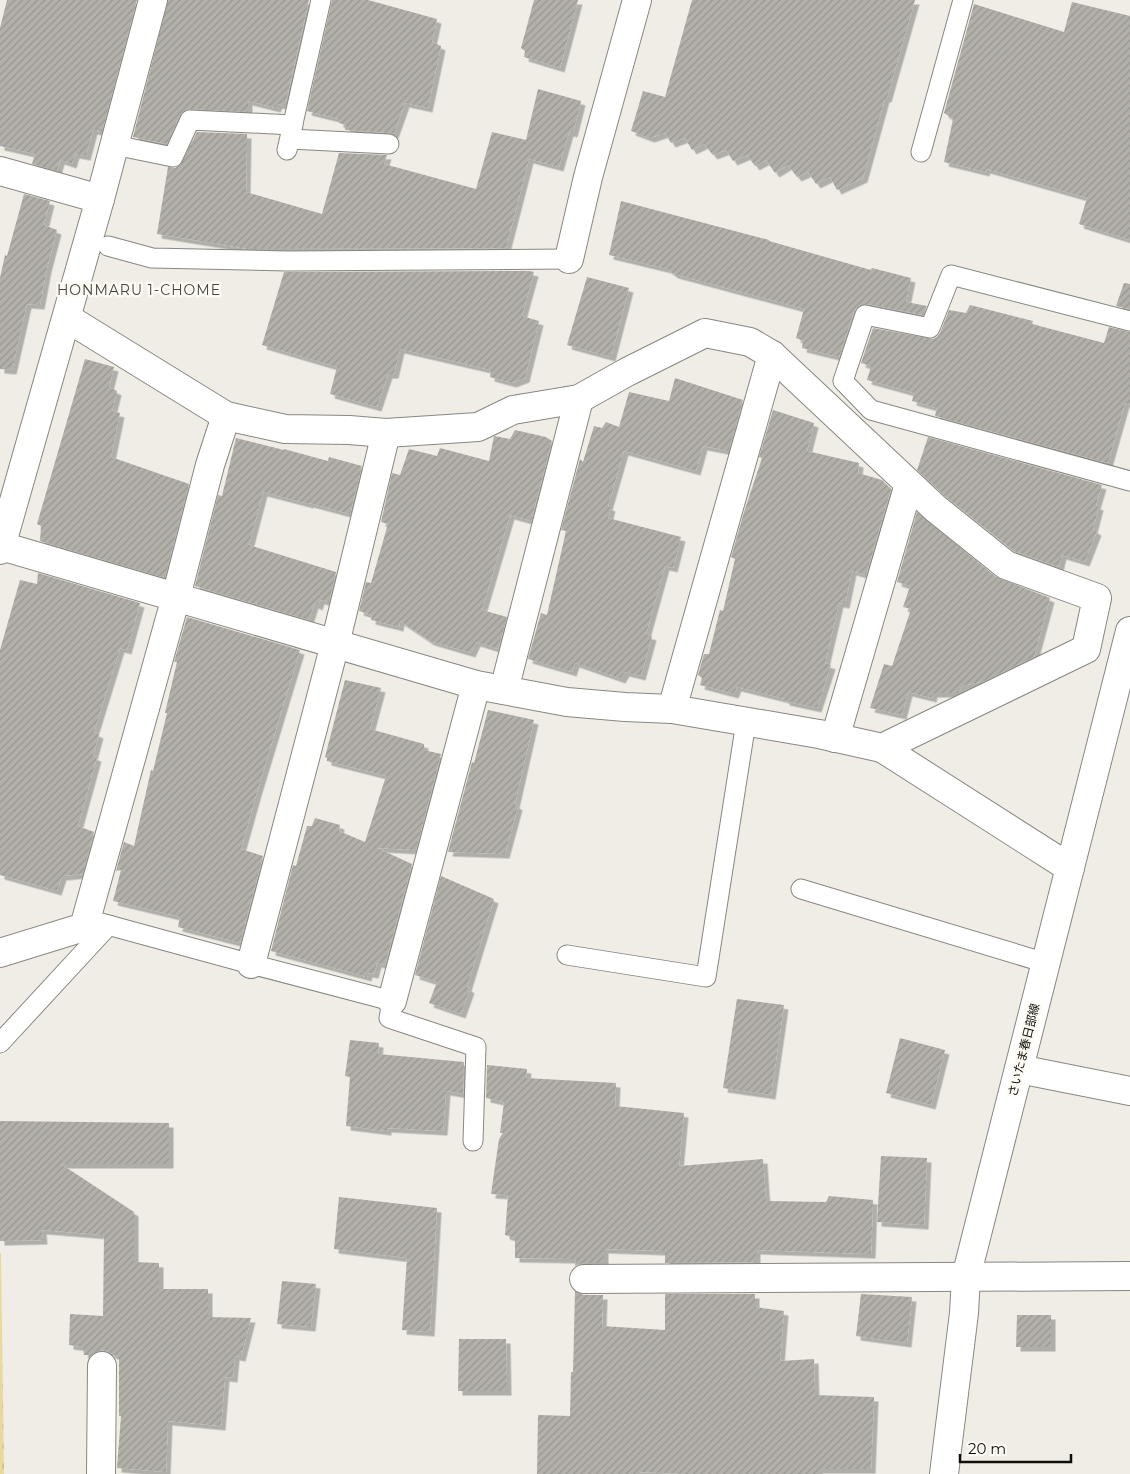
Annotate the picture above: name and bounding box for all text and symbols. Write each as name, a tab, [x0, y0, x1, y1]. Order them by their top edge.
district label: HONMARU 1-CHOME	[57, 281, 221, 299]
street label: さいたま春日部線	[1005, 1002, 1042, 1098]
scale bar	[960, 1432, 1071, 1464]
text: 20 m	[968, 1439, 1006, 1458]

